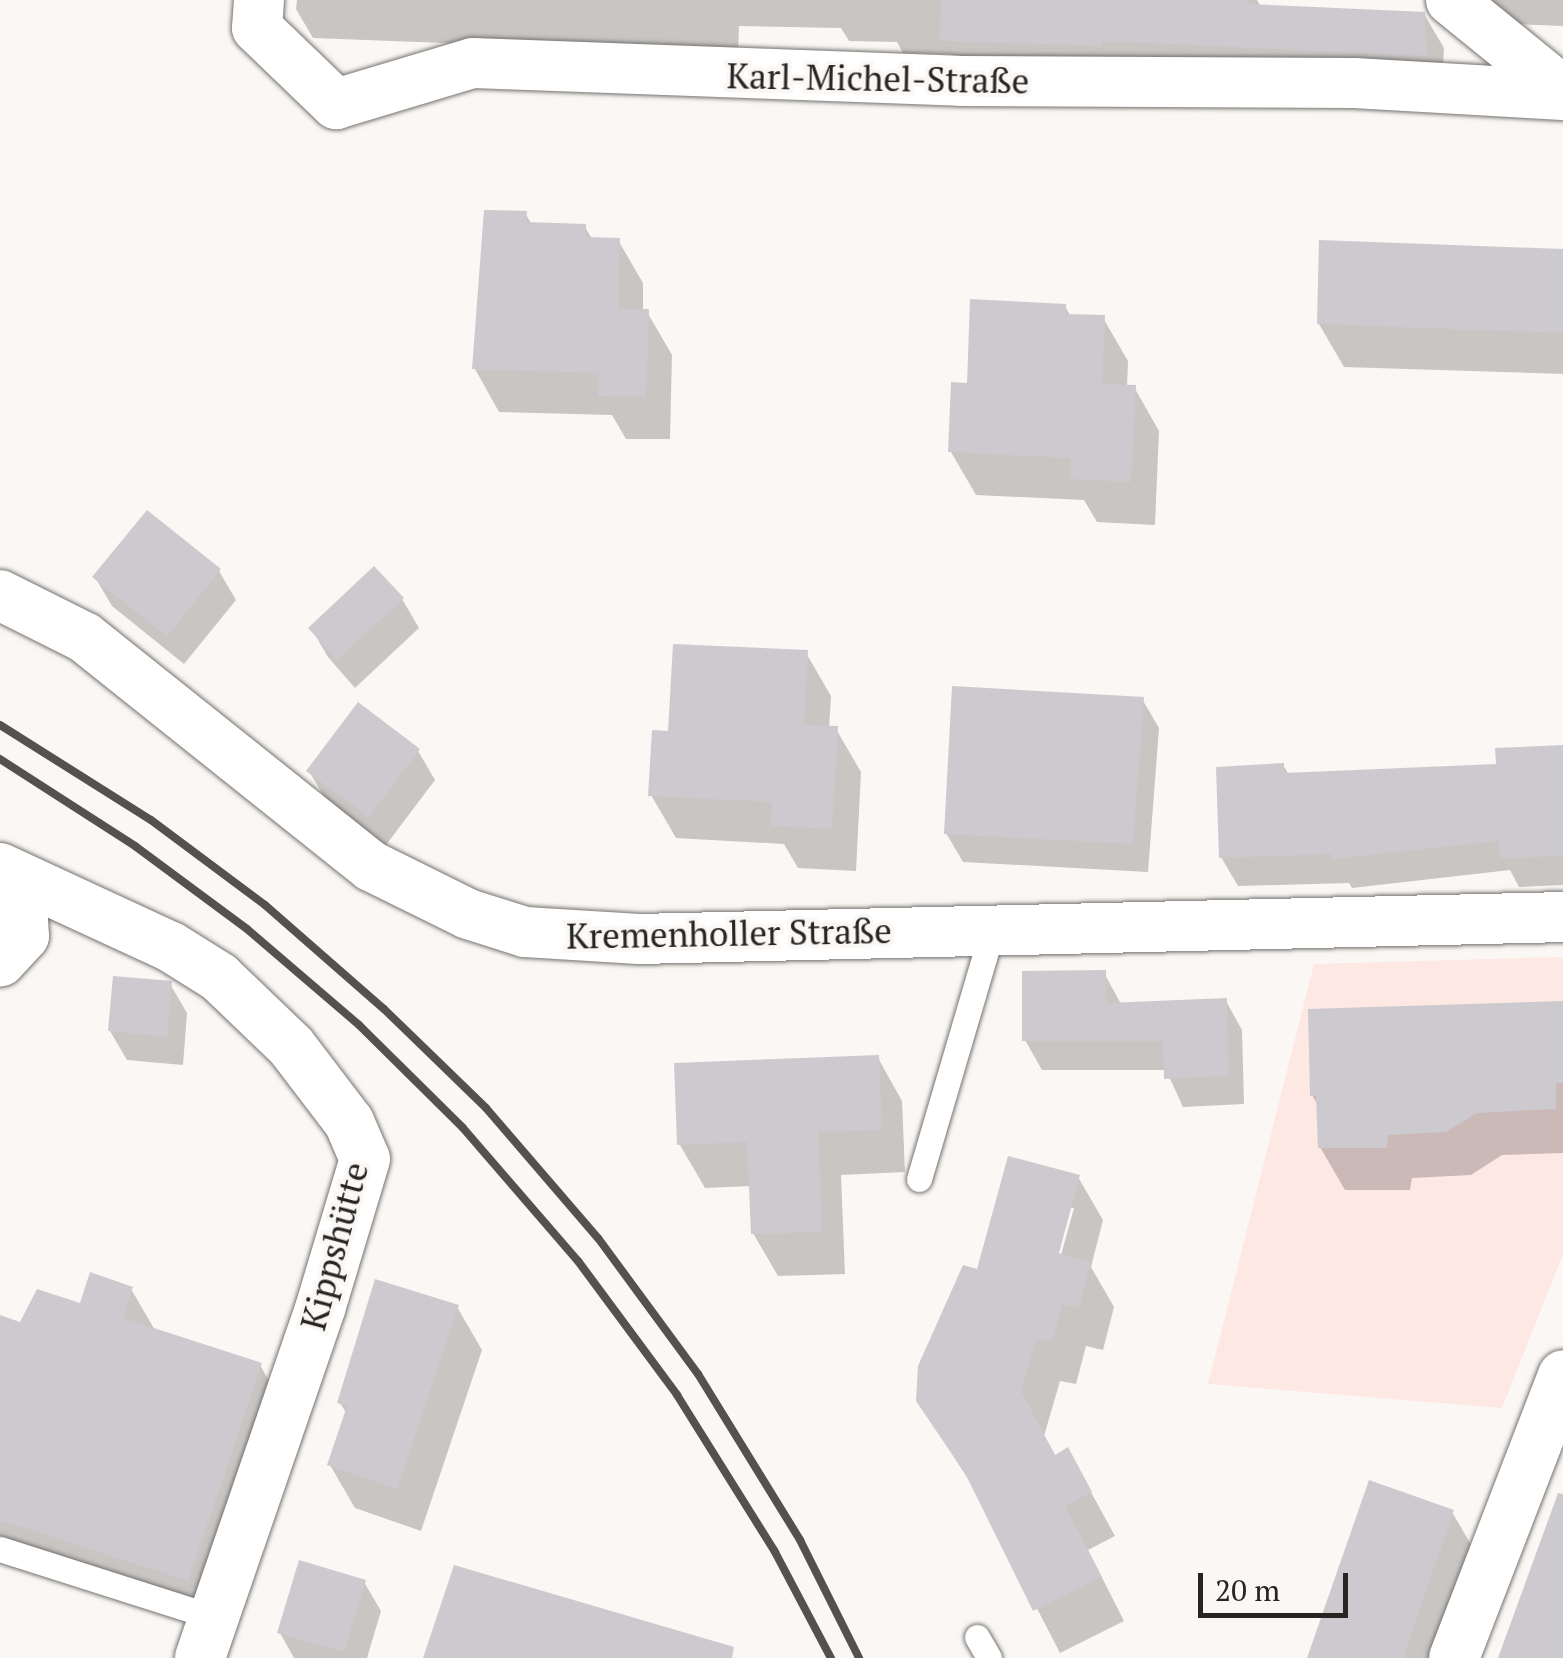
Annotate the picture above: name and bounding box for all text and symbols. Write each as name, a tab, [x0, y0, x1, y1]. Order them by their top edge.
street label: Karl-Michel-Straße	[726, 54, 1030, 102]
street label: Kremenholler Straße	[566, 909, 892, 957]
street label: Kippshütte	[291, 1157, 377, 1335]
scale bar	[1203, 1553, 1353, 1615]
text: 20 m	[1215, 1570, 1280, 1610]

